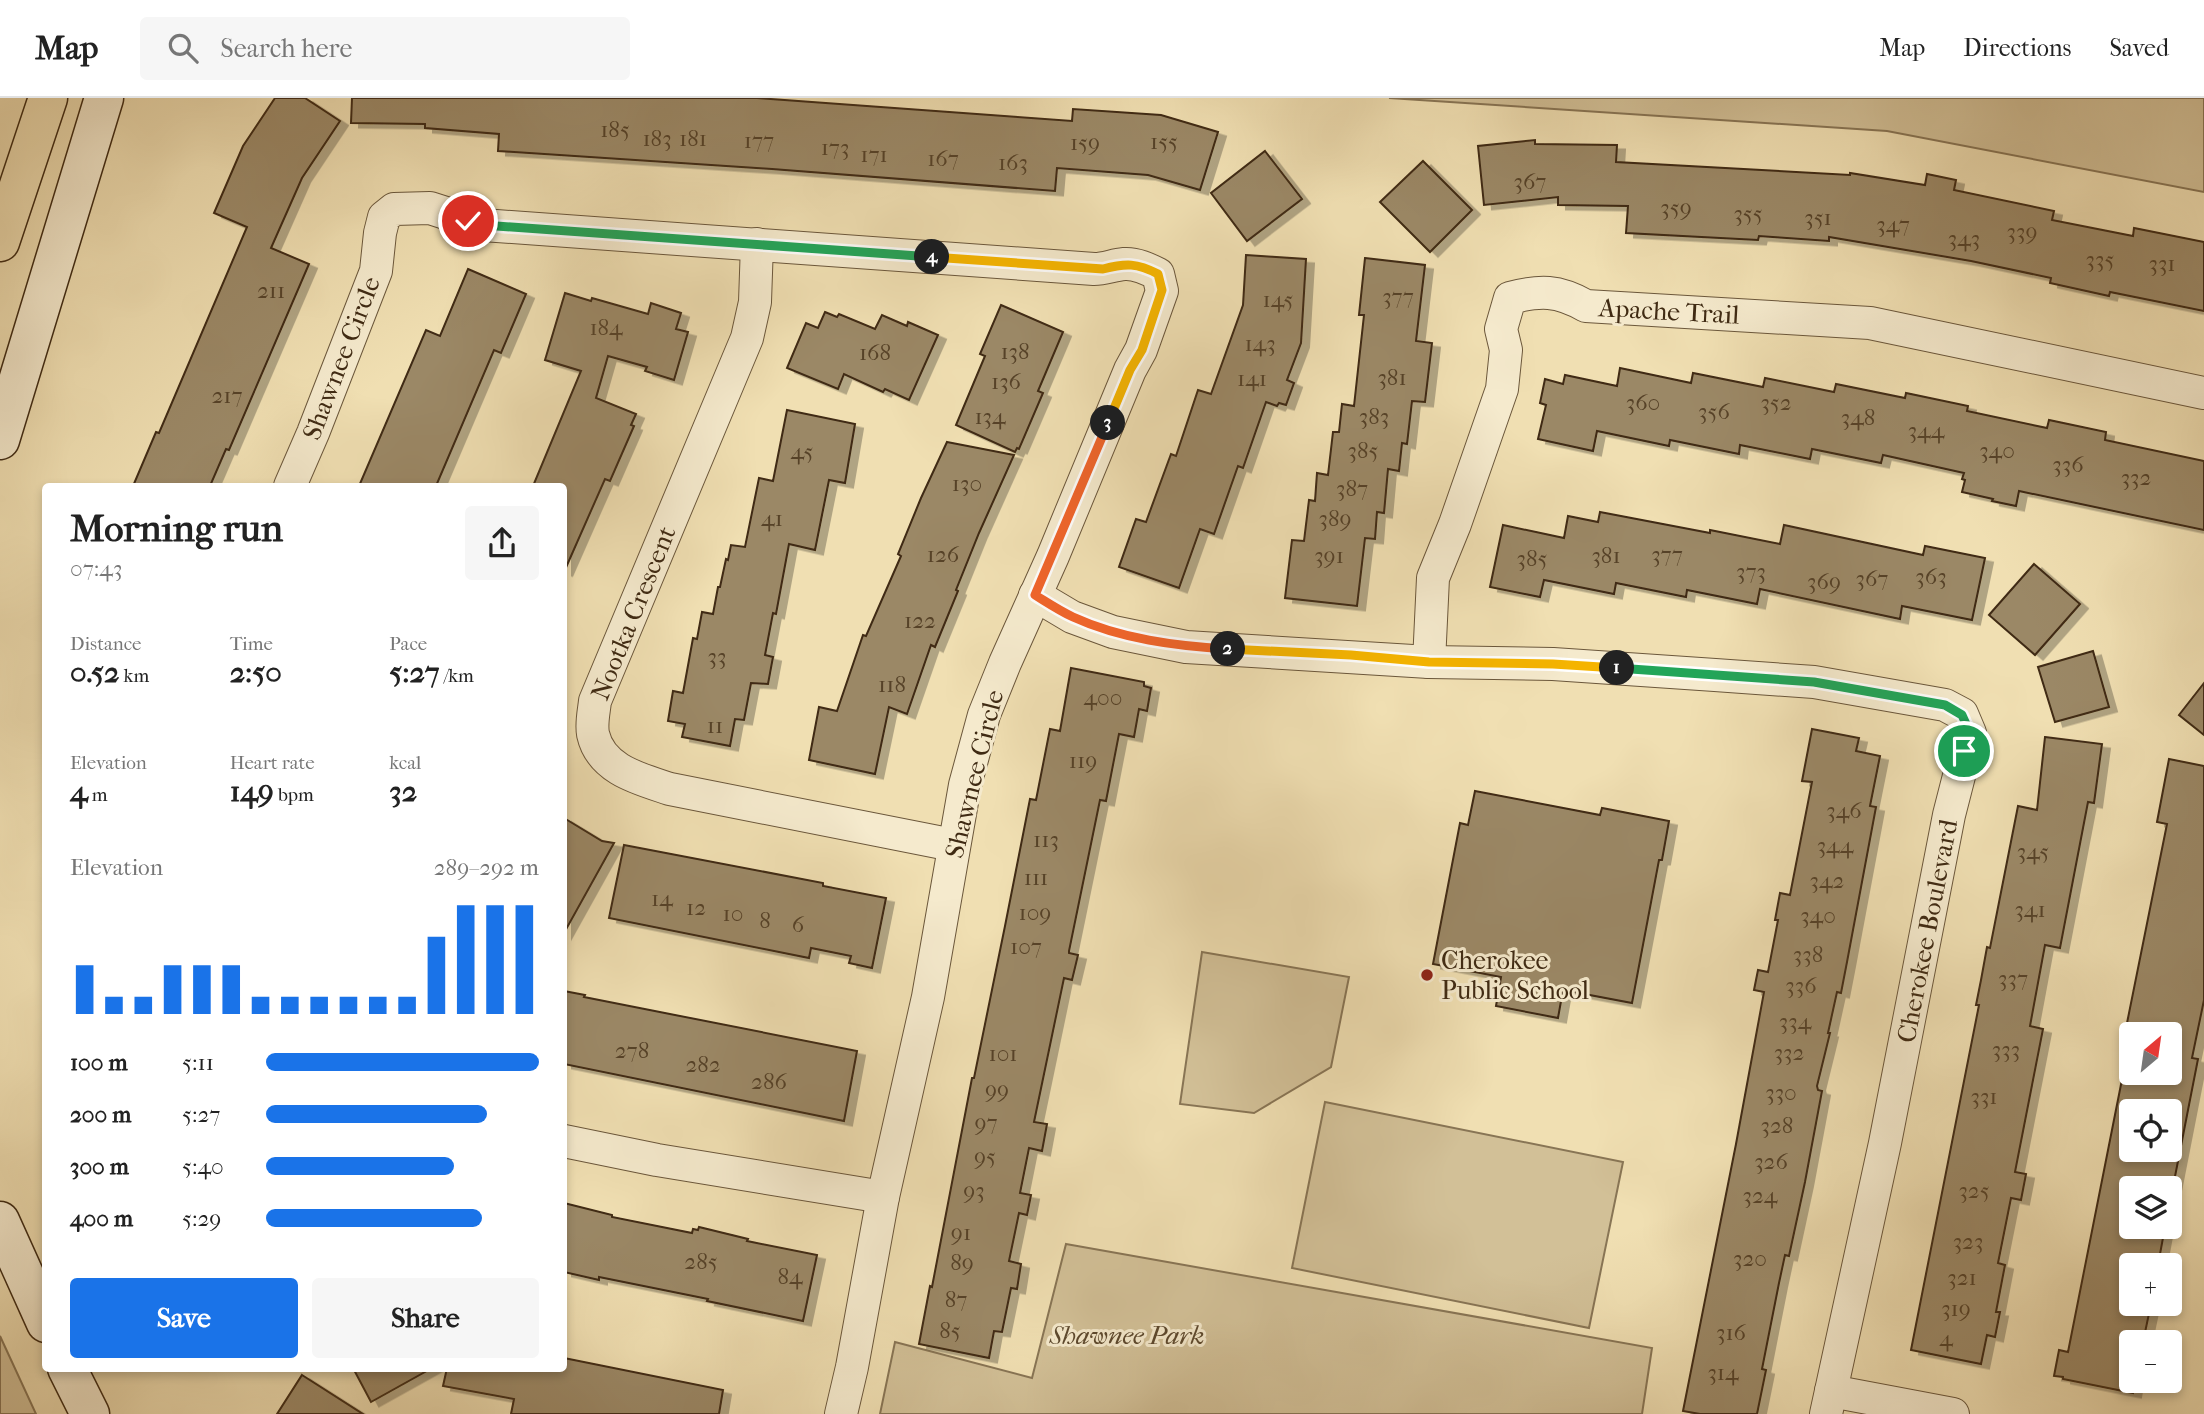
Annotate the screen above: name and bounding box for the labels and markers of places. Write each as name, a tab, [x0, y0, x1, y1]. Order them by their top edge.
pin	[438, 191, 498, 251]
pin: 4	[914, 240, 950, 274]
pin: 3	[1090, 406, 1126, 440]
pin: 2	[1210, 632, 1246, 666]
pin: 1	[1600, 650, 1634, 686]
pin	[1934, 721, 1994, 781]
place label: Cherokee Public School	[1441, 945, 1589, 1006]
marker: Cherokee Public School	[1419, 967, 1435, 983]

